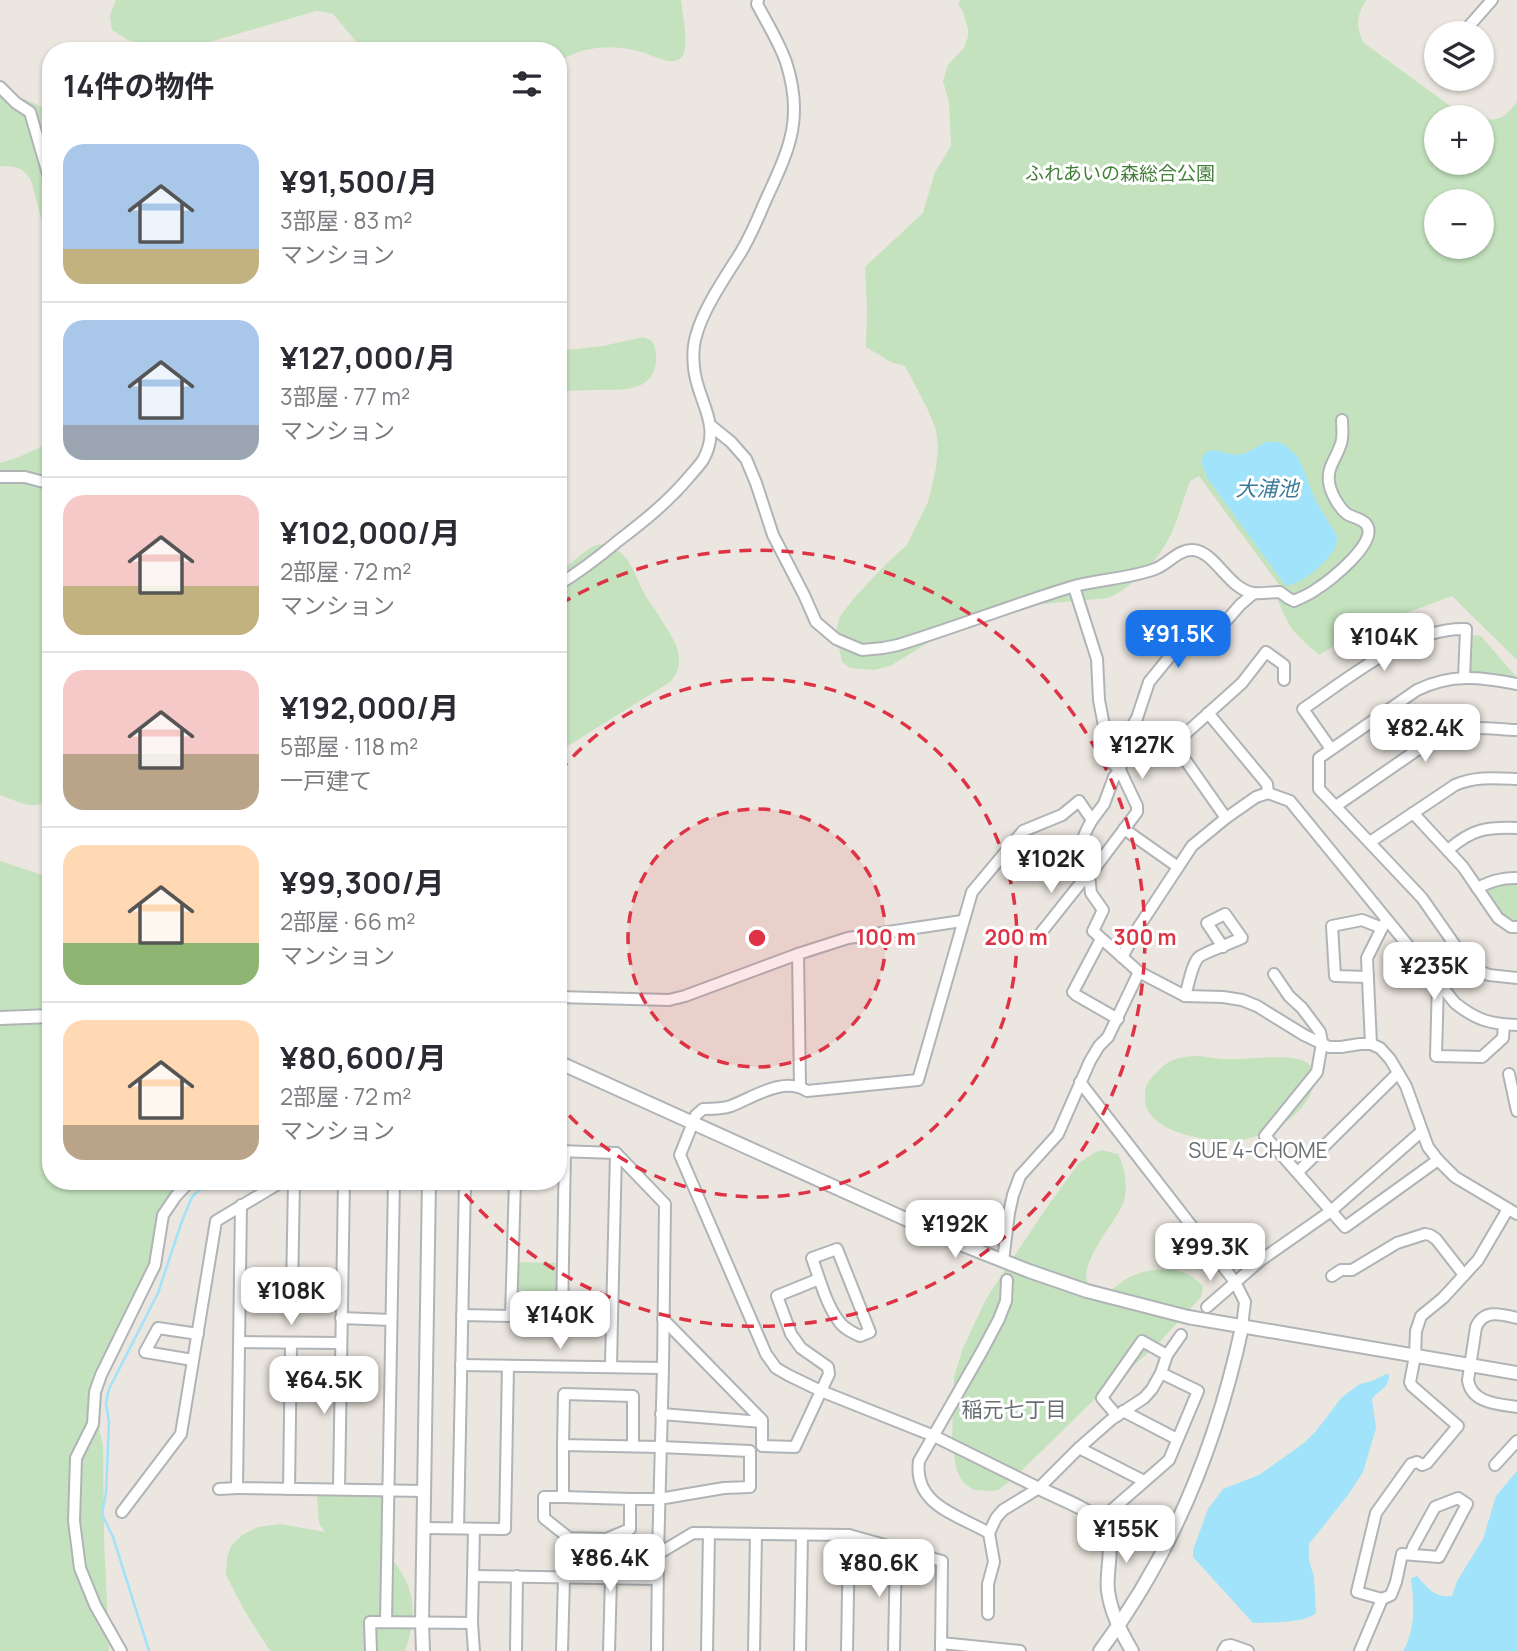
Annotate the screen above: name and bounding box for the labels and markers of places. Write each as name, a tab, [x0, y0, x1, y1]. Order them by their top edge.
pin: ¥91.5K	[1121, 610, 1235, 670]
pin: ¥104K	[1335, 614, 1433, 673]
pin: ¥82.4K	[1368, 704, 1482, 764]
pin: ¥127K	[1093, 722, 1191, 781]
pin: ¥102K	[1002, 836, 1100, 895]
centre of rings	[745, 926, 769, 950]
pin: ¥235K	[1385, 942, 1483, 1002]
pin: ¥192K	[906, 1200, 1004, 1260]
pin: ¥99.3K	[1153, 1224, 1267, 1283]
pin: ¥108K	[242, 1268, 340, 1327]
pin: ¥140K	[511, 1292, 609, 1351]
pin: ¥64.5K	[267, 1356, 381, 1416]
pin: ¥155K	[1077, 1506, 1175, 1565]
pin: ¥86.4K	[553, 1534, 667, 1594]
pin: ¥80.6K	[822, 1540, 936, 1599]

